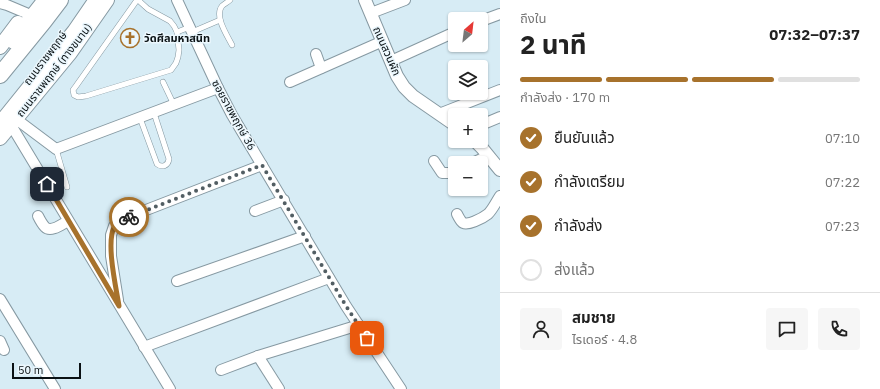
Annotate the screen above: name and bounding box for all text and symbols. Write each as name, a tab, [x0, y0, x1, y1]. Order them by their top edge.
text: ถึงใน	[520, 10, 546, 27]
north arrow	[448, 12, 488, 52]
map controls	[448, 12, 488, 196]
street label: ถนนราชพฤกษ์ (ทางขนาน)	[13, 20, 95, 120]
street label: ถนนสวนผัก	[370, 24, 404, 78]
text: 07:32–07:37	[769, 25, 860, 44]
church icon: วัดศีลมหาสนิท	[119, 27, 141, 49]
text: 2 นาที	[520, 27, 587, 61]
street label: ถนนราชพฤกษ์	[20, 28, 70, 88]
place label: วัดศีลมหาสนิท	[144, 31, 210, 45]
button: layers	[448, 60, 488, 100]
street label: ซอยราชพฤกษ์ 36	[209, 77, 259, 153]
text: กำลังส่ง · 170 m	[520, 89, 610, 106]
button: +	[448, 108, 488, 148]
icon: check	[520, 127, 542, 149]
text: ยืนยันแล้ว	[554, 128, 615, 147]
text: 07:10	[825, 130, 860, 147]
button: −	[448, 156, 488, 196]
pin	[30, 167, 64, 201]
icon: check	[520, 171, 542, 193]
text: กำลังเตรียม	[554, 172, 625, 191]
icon: home	[36, 173, 58, 195]
text: 07:22	[825, 174, 860, 191]
courier	[109, 197, 149, 237]
icon: bike	[118, 206, 140, 228]
icon: check	[520, 215, 542, 237]
text: กำลังส่ง	[554, 216, 602, 235]
text: 07:23	[825, 218, 860, 235]
text: ส่งแล้ว	[554, 260, 595, 279]
button: person	[520, 308, 562, 350]
text: สมชาย	[572, 308, 616, 327]
button: chat	[766, 308, 808, 350]
button: phone	[818, 308, 860, 350]
pin	[350, 321, 384, 355]
icon: bag	[356, 327, 378, 349]
text: ไรเดอร์ · 4.8	[572, 331, 637, 348]
scale bar	[12, 361, 81, 380]
text: 50 m	[18, 363, 43, 377]

